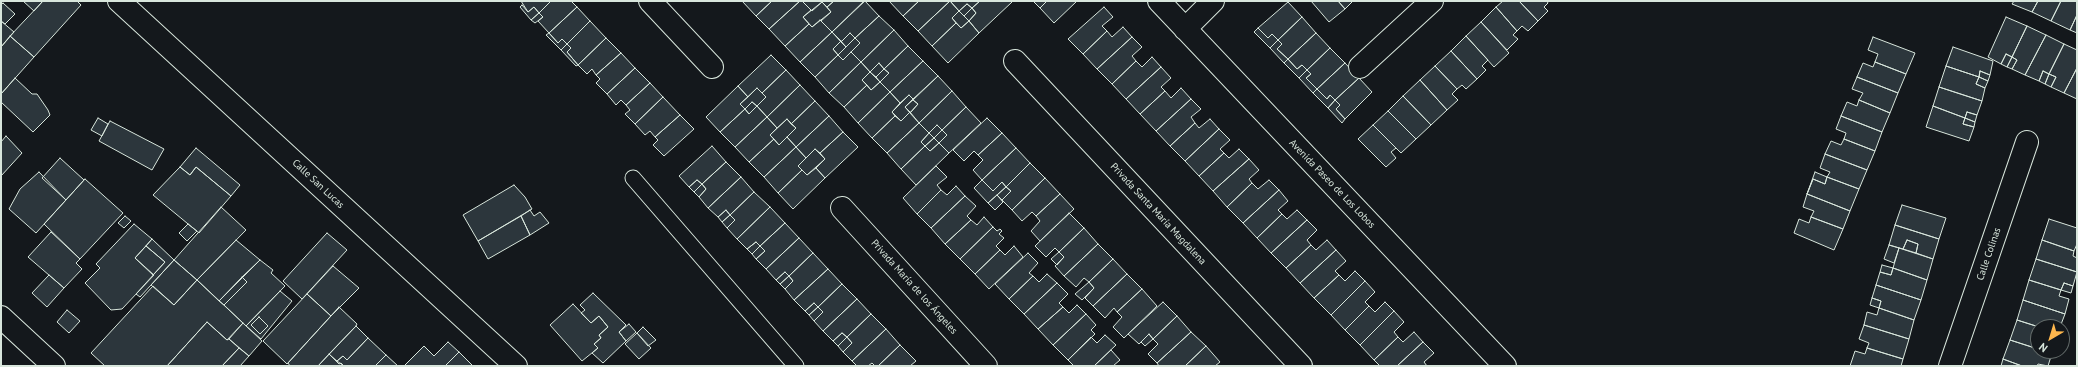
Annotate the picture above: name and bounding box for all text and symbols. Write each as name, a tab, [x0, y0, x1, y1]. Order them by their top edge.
street label: Avenida Paseo de Los Lobos	[1286, 137, 1378, 231]
street label: Calle San Lucas	[290, 157, 346, 211]
street label: Privada Santa María Magdalena	[1108, 161, 1208, 267]
street label: Calle Colinas	[1974, 226, 2004, 282]
street label: Privada María de los Ángeles	[868, 237, 960, 337]
north arrow	[2030, 319, 2070, 359]
text: N	[2036, 340, 2050, 355]

